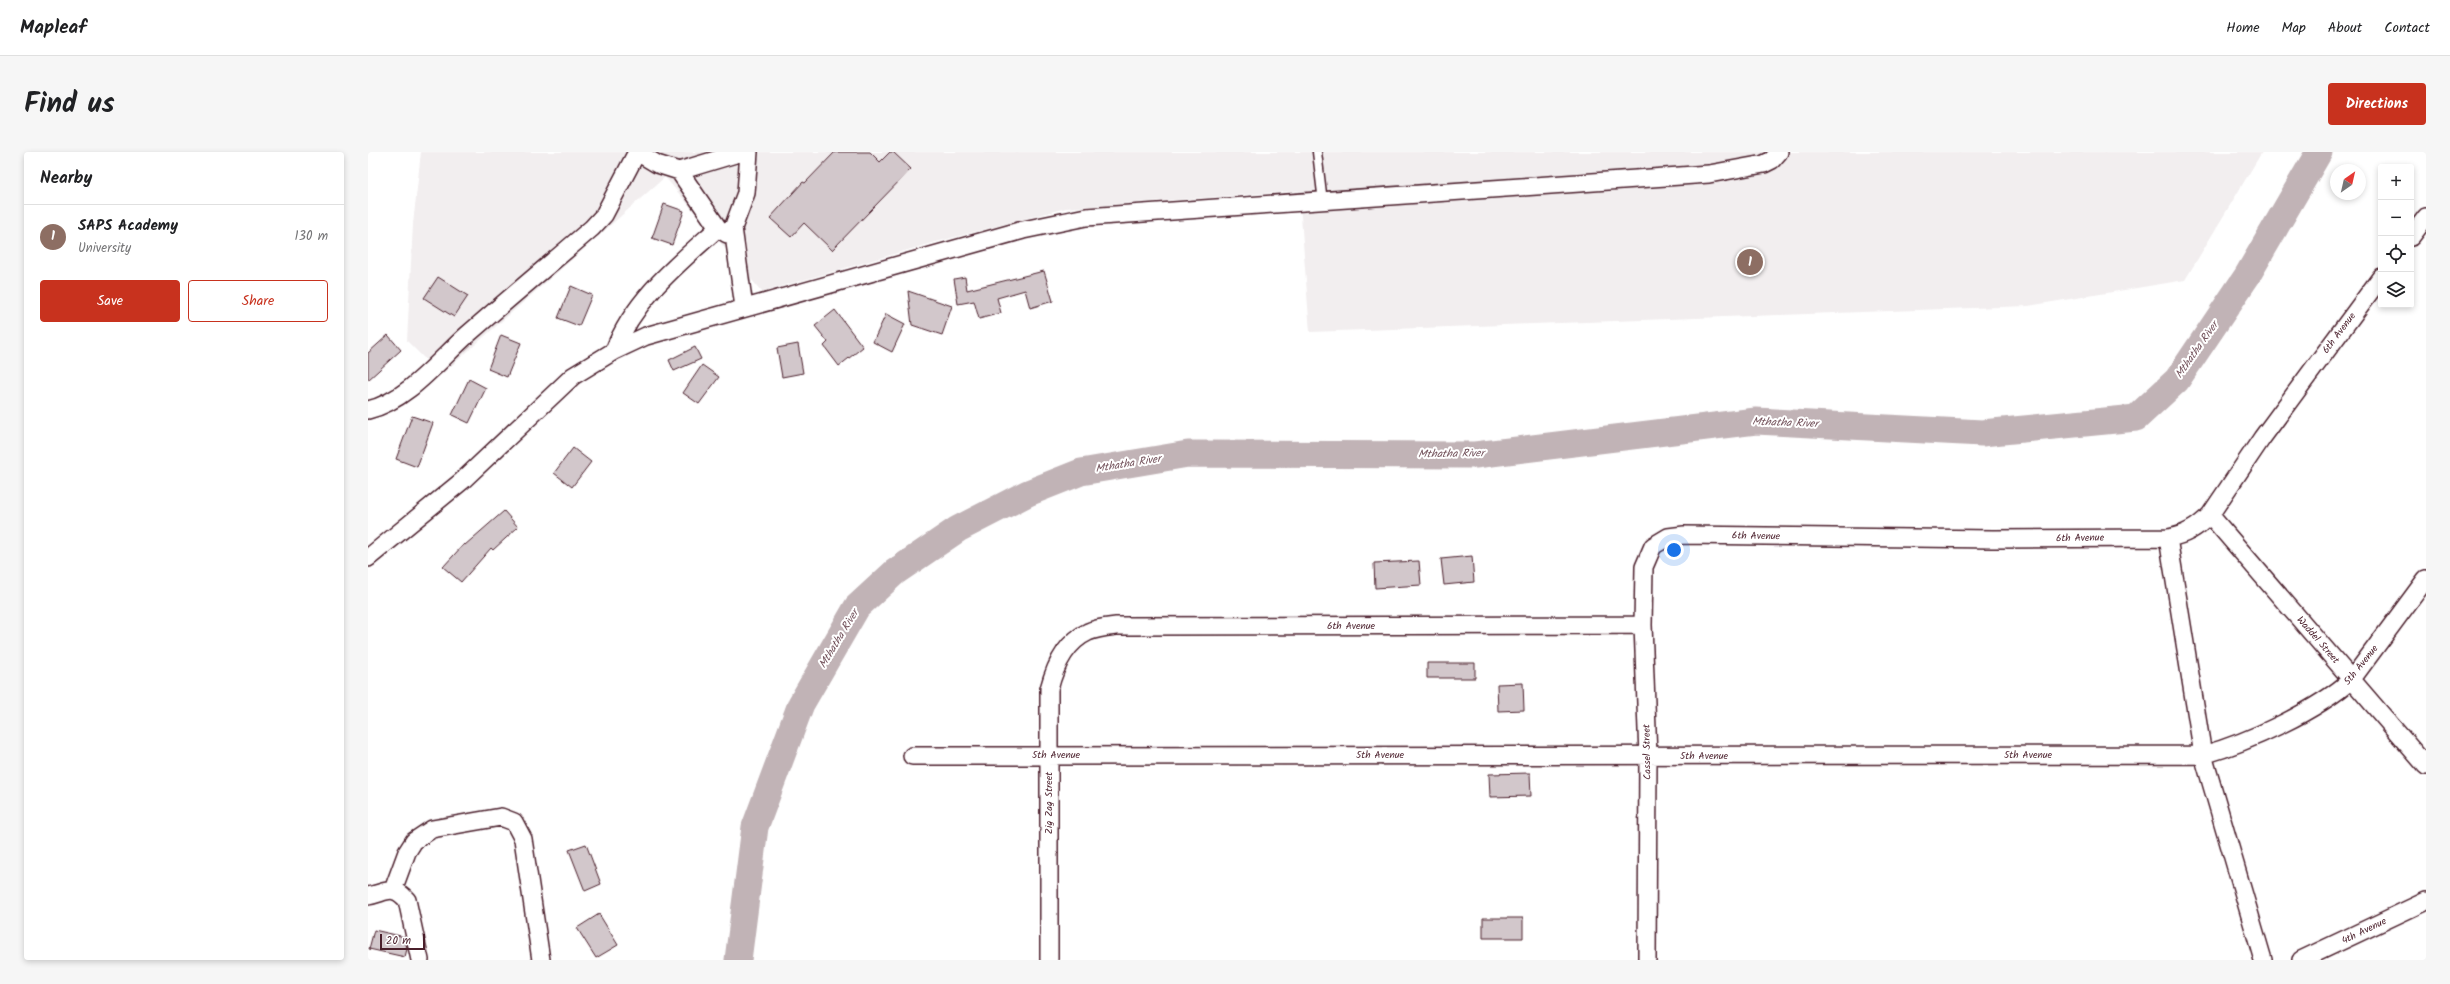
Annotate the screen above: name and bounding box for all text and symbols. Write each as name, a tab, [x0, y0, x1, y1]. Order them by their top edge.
text: Mapleaf	[20, 13, 87, 43]
text: Home	[2226, 17, 2260, 39]
text: Map	[2282, 17, 2306, 39]
text: About	[2328, 17, 2362, 39]
text: Contact	[2384, 17, 2430, 39]
text: Find us	[24, 82, 115, 127]
button: Directions	[2328, 83, 2426, 125]
north arrow	[2330, 164, 2366, 200]
map controls	[2378, 164, 2414, 308]
button: +	[2378, 164, 2414, 200]
text: Nearby	[40, 165, 92, 192]
button: −	[2378, 200, 2414, 236]
text: SAPS Academy	[78, 214, 178, 238]
text: 1	[51, 226, 55, 247]
text: 130 m	[294, 226, 328, 247]
button: locate	[2378, 236, 2414, 272]
text: University	[78, 238, 131, 259]
pin: 1	[1737, 247, 1763, 277]
button: layers	[2378, 272, 2414, 308]
button: Save	[40, 280, 180, 322]
button: Share	[188, 280, 328, 322]
street label: 6th Avenue	[2318, 309, 2360, 357]
water label: Mthatha River	[2171, 316, 2225, 382]
water label: Mthatha River	[1752, 413, 1821, 433]
water label: Mthatha River	[1418, 444, 1486, 464]
water label: Mthatha River	[1094, 450, 1164, 478]
street label: 6th Avenue	[1732, 528, 1781, 544]
street label: 6th Avenue	[2056, 530, 2105, 546]
your location	[1664, 540, 1684, 560]
water label: Mthatha River	[814, 604, 865, 672]
street label: Waddel Street	[2293, 613, 2343, 668]
street label: 6th Avenue	[1327, 618, 1376, 634]
street label: 5th Avenue	[2340, 641, 2383, 689]
street label: Cassel Street	[1639, 724, 1655, 780]
street label: 5th Avenue	[1032, 747, 1081, 763]
street label: 5th Avenue	[1356, 747, 1405, 763]
street label: 5th Avenue	[2004, 747, 2053, 763]
street label: 5th Avenue	[1680, 748, 1729, 764]
street label: Zig Zag Street	[1041, 772, 1057, 834]
street label: 4th Avenue	[2339, 913, 2390, 949]
scale bar	[380, 932, 425, 951]
text: 20 m	[386, 932, 411, 950]

